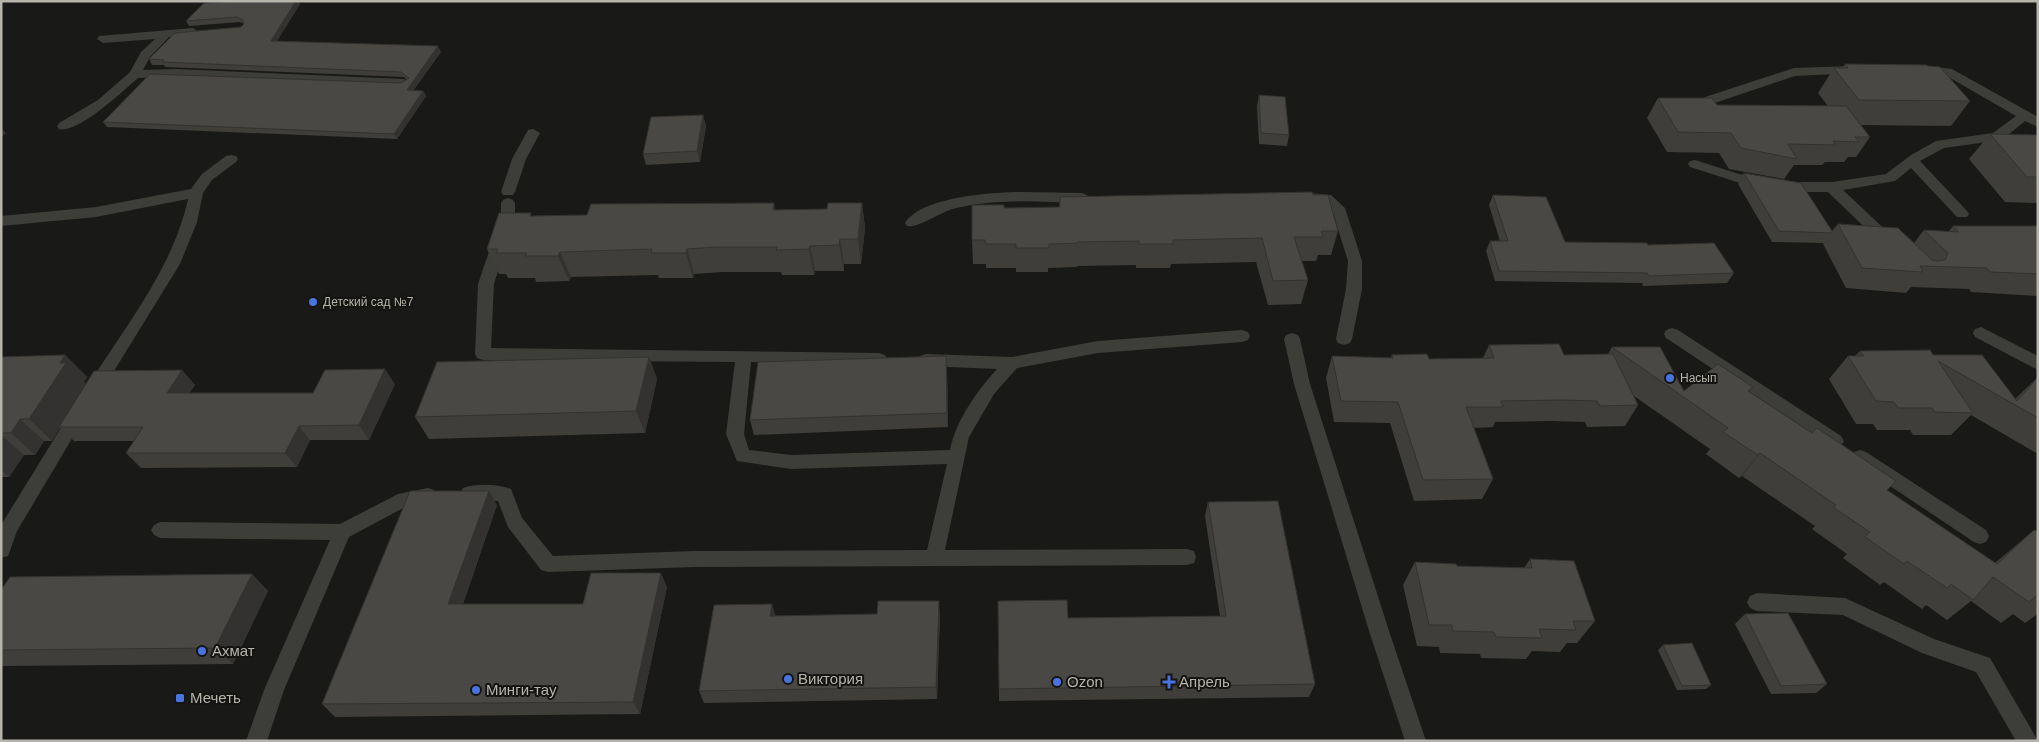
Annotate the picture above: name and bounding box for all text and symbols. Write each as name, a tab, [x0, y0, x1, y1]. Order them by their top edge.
place label: Детский сад №7	[323, 295, 414, 309]
marker: Детский сад №7	[307, 296, 319, 308]
place label: Насып	[1680, 371, 1716, 385]
marker: Насып	[1664, 372, 1676, 384]
place label: Ахмат	[212, 642, 255, 659]
marker: Ахмат	[196, 645, 208, 657]
place label: Виктория	[798, 670, 863, 687]
marker: Виктория	[782, 673, 794, 685]
place label: Ozon	[1067, 673, 1103, 690]
place label: Апрель	[1179, 673, 1230, 690]
marker: Ozon	[1051, 676, 1063, 688]
marker: Апрель	[1163, 676, 1175, 688]
place label: Минги-тау	[486, 681, 557, 698]
marker: Минги-тау	[470, 684, 482, 696]
place label: Мечеть	[190, 689, 241, 706]
marker: Мечеть	[174, 692, 186, 704]

